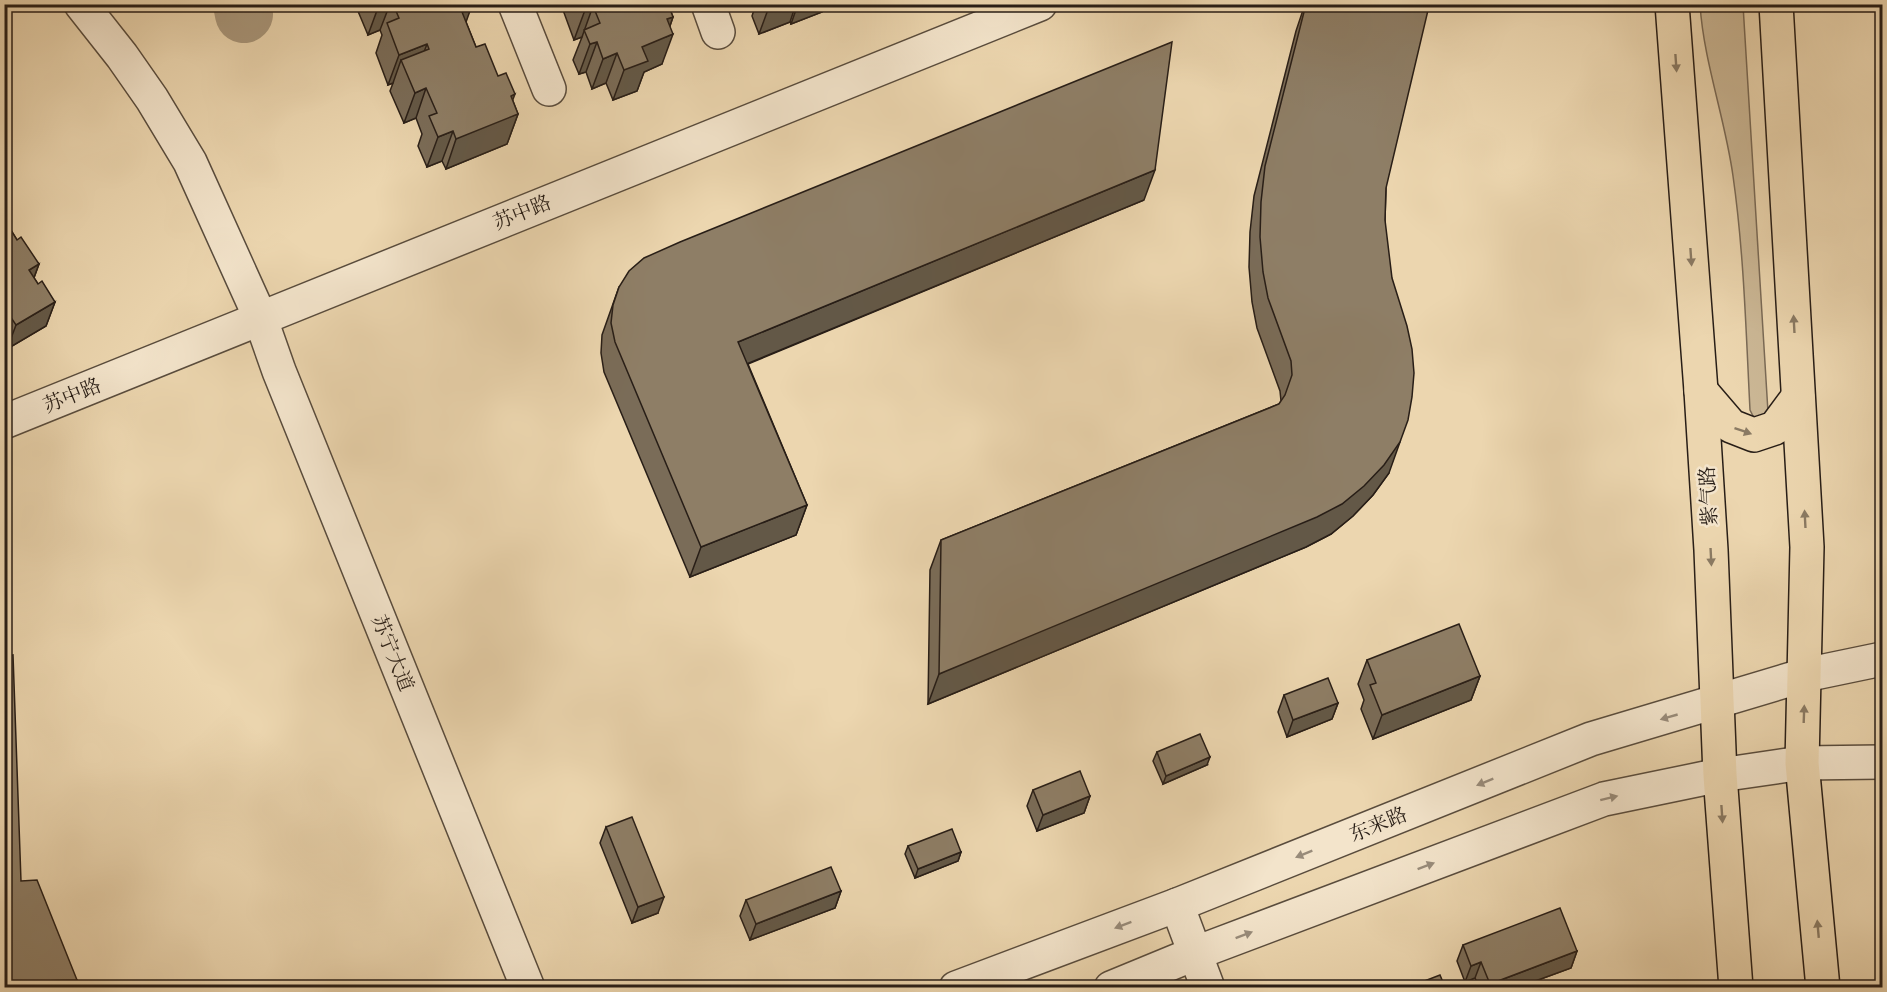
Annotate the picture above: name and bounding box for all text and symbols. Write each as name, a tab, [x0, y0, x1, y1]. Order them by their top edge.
one-way arrow	[1671, 53, 1681, 72]
street label: 苏中路	[490, 190, 555, 235]
one-way arrow	[1686, 248, 1696, 267]
one-way arrow	[1790, 315, 1799, 334]
street label: 苏中路	[40, 373, 105, 418]
one-way arrow	[1734, 426, 1752, 436]
street label: 紫气路	[1694, 465, 1723, 527]
one-way arrow	[1801, 510, 1810, 529]
one-way arrow	[1707, 547, 1716, 566]
street label: 苏宁大道	[366, 611, 419, 695]
one-way arrow	[1799, 705, 1808, 724]
one-way arrow	[1660, 713, 1678, 722]
one-way arrow	[1476, 778, 1494, 787]
one-way arrow	[1600, 793, 1618, 803]
street label: 东来路	[1346, 802, 1411, 847]
one-way arrow	[1718, 805, 1727, 824]
one-way arrow	[1295, 850, 1313, 859]
one-way arrow	[1417, 861, 1435, 870]
one-way arrow	[1813, 920, 1823, 939]
one-way arrow	[1113, 921, 1131, 931]
one-way arrow	[1235, 930, 1253, 939]

